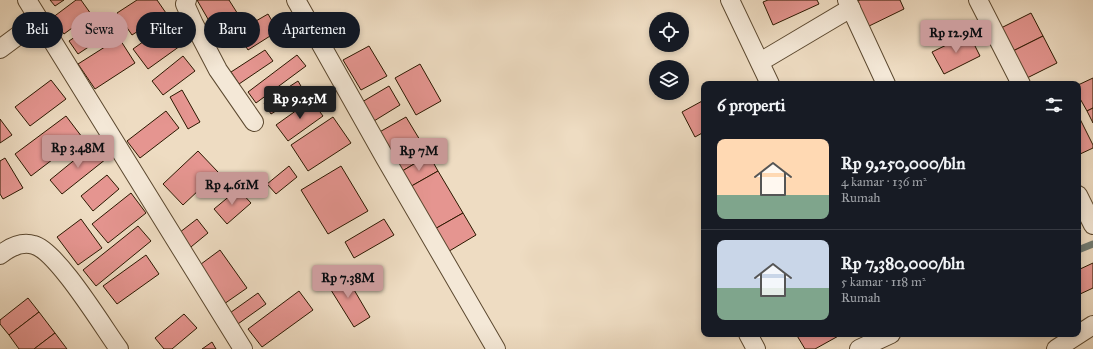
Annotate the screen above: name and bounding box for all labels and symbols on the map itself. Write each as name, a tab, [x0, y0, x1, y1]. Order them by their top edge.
pin: Rp 12.9M	[915, 20, 997, 54]
pin: Rp 9.25M	[259, 86, 341, 120]
pin: Rp 3.48M	[37, 135, 119, 169]
pin: Rp 7M	[391, 138, 447, 172]
pin: Rp 4.61M	[191, 172, 273, 206]
pin: Rp 7.38M	[307, 265, 389, 299]

